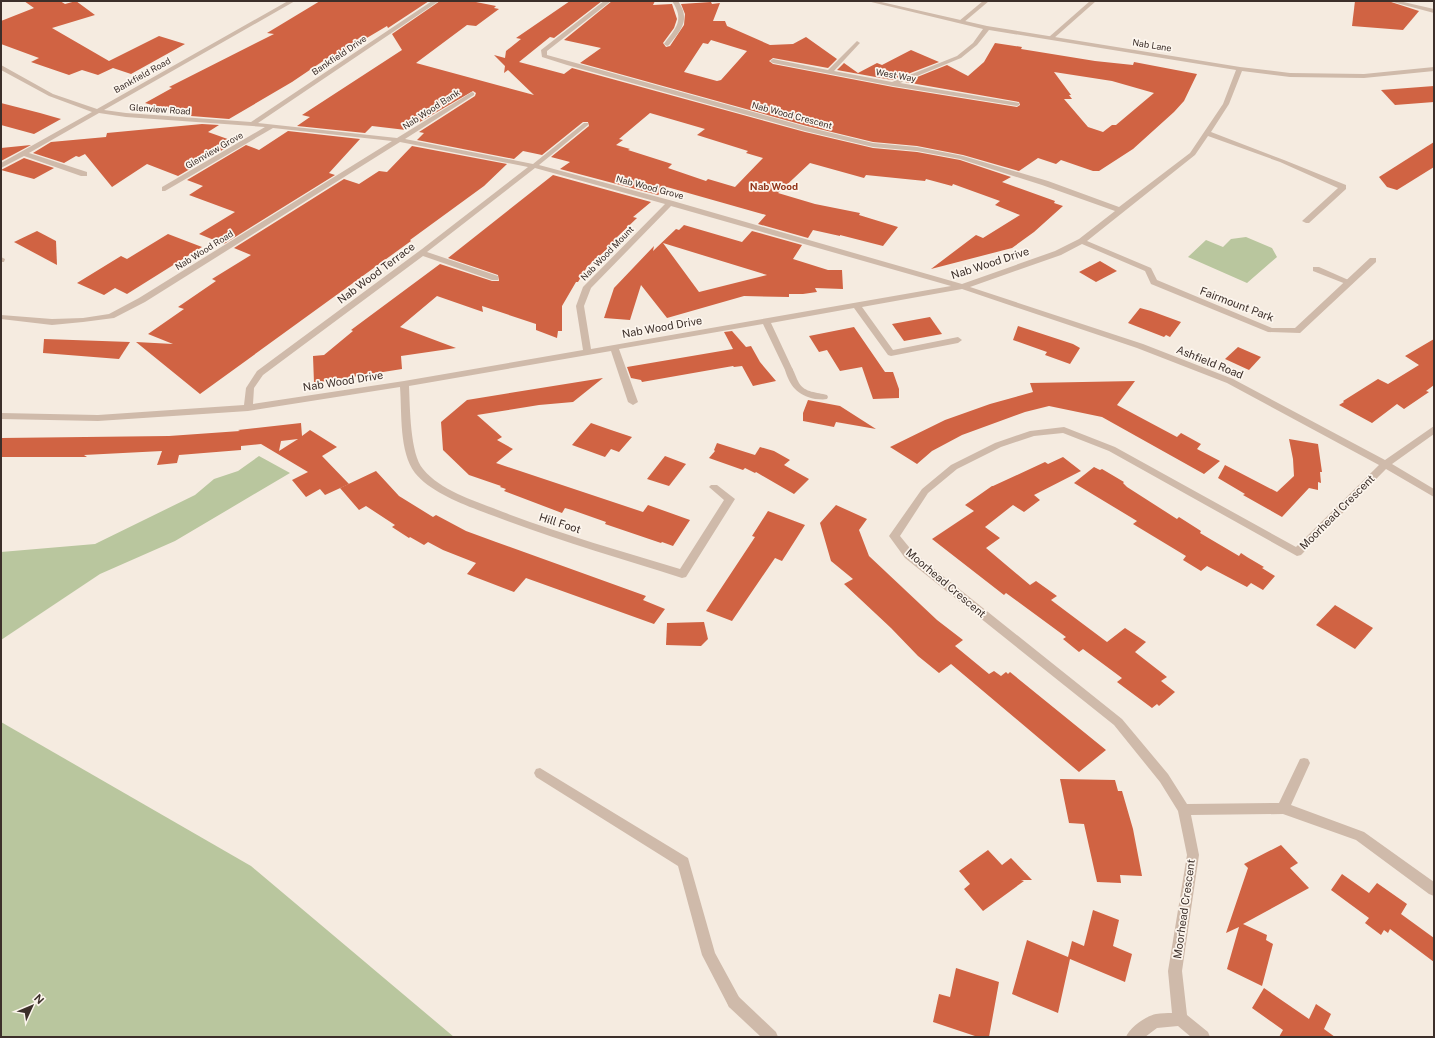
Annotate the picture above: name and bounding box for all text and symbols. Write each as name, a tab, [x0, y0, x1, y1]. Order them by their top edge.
street label: Bankfield Drive	[310, 33, 368, 77]
street label: Nab Lane	[1132, 36, 1172, 54]
street label: Bankfield Road	[112, 55, 172, 95]
street label: West Way	[875, 66, 917, 84]
street label: Nab Wood Bank	[400, 86, 462, 132]
street label: Nab Wood Crescent	[751, 99, 834, 131]
street label: Glenview Road	[129, 101, 191, 117]
street label: Glenview Grove	[183, 129, 245, 171]
street label: Nab Wood Grove	[615, 173, 685, 201]
district label: Nab Wood	[750, 180, 798, 192]
street label: Nab Wood Mount	[578, 223, 636, 283]
street label: Nab Wood Road	[173, 228, 235, 272]
street label: Nab Wood Terrace	[335, 240, 417, 306]
street label: Nab Wood Drive	[950, 245, 1030, 281]
street label: Fairmount Park	[1198, 284, 1276, 324]
street label: Nab Wood Drive	[621, 314, 703, 340]
street label: Ashfield Road	[1175, 343, 1245, 381]
street label: Nab Wood Drive	[302, 369, 384, 393]
street label: Moorhead Crescent	[1297, 472, 1377, 552]
street label: Hill Foot	[538, 511, 582, 535]
street label: Moorhead Crescent	[904, 546, 988, 620]
street label: Moorhead Crescent	[1171, 858, 1197, 960]
north arrow	[12, 986, 52, 1026]
text: N	[32, 992, 46, 1006]

